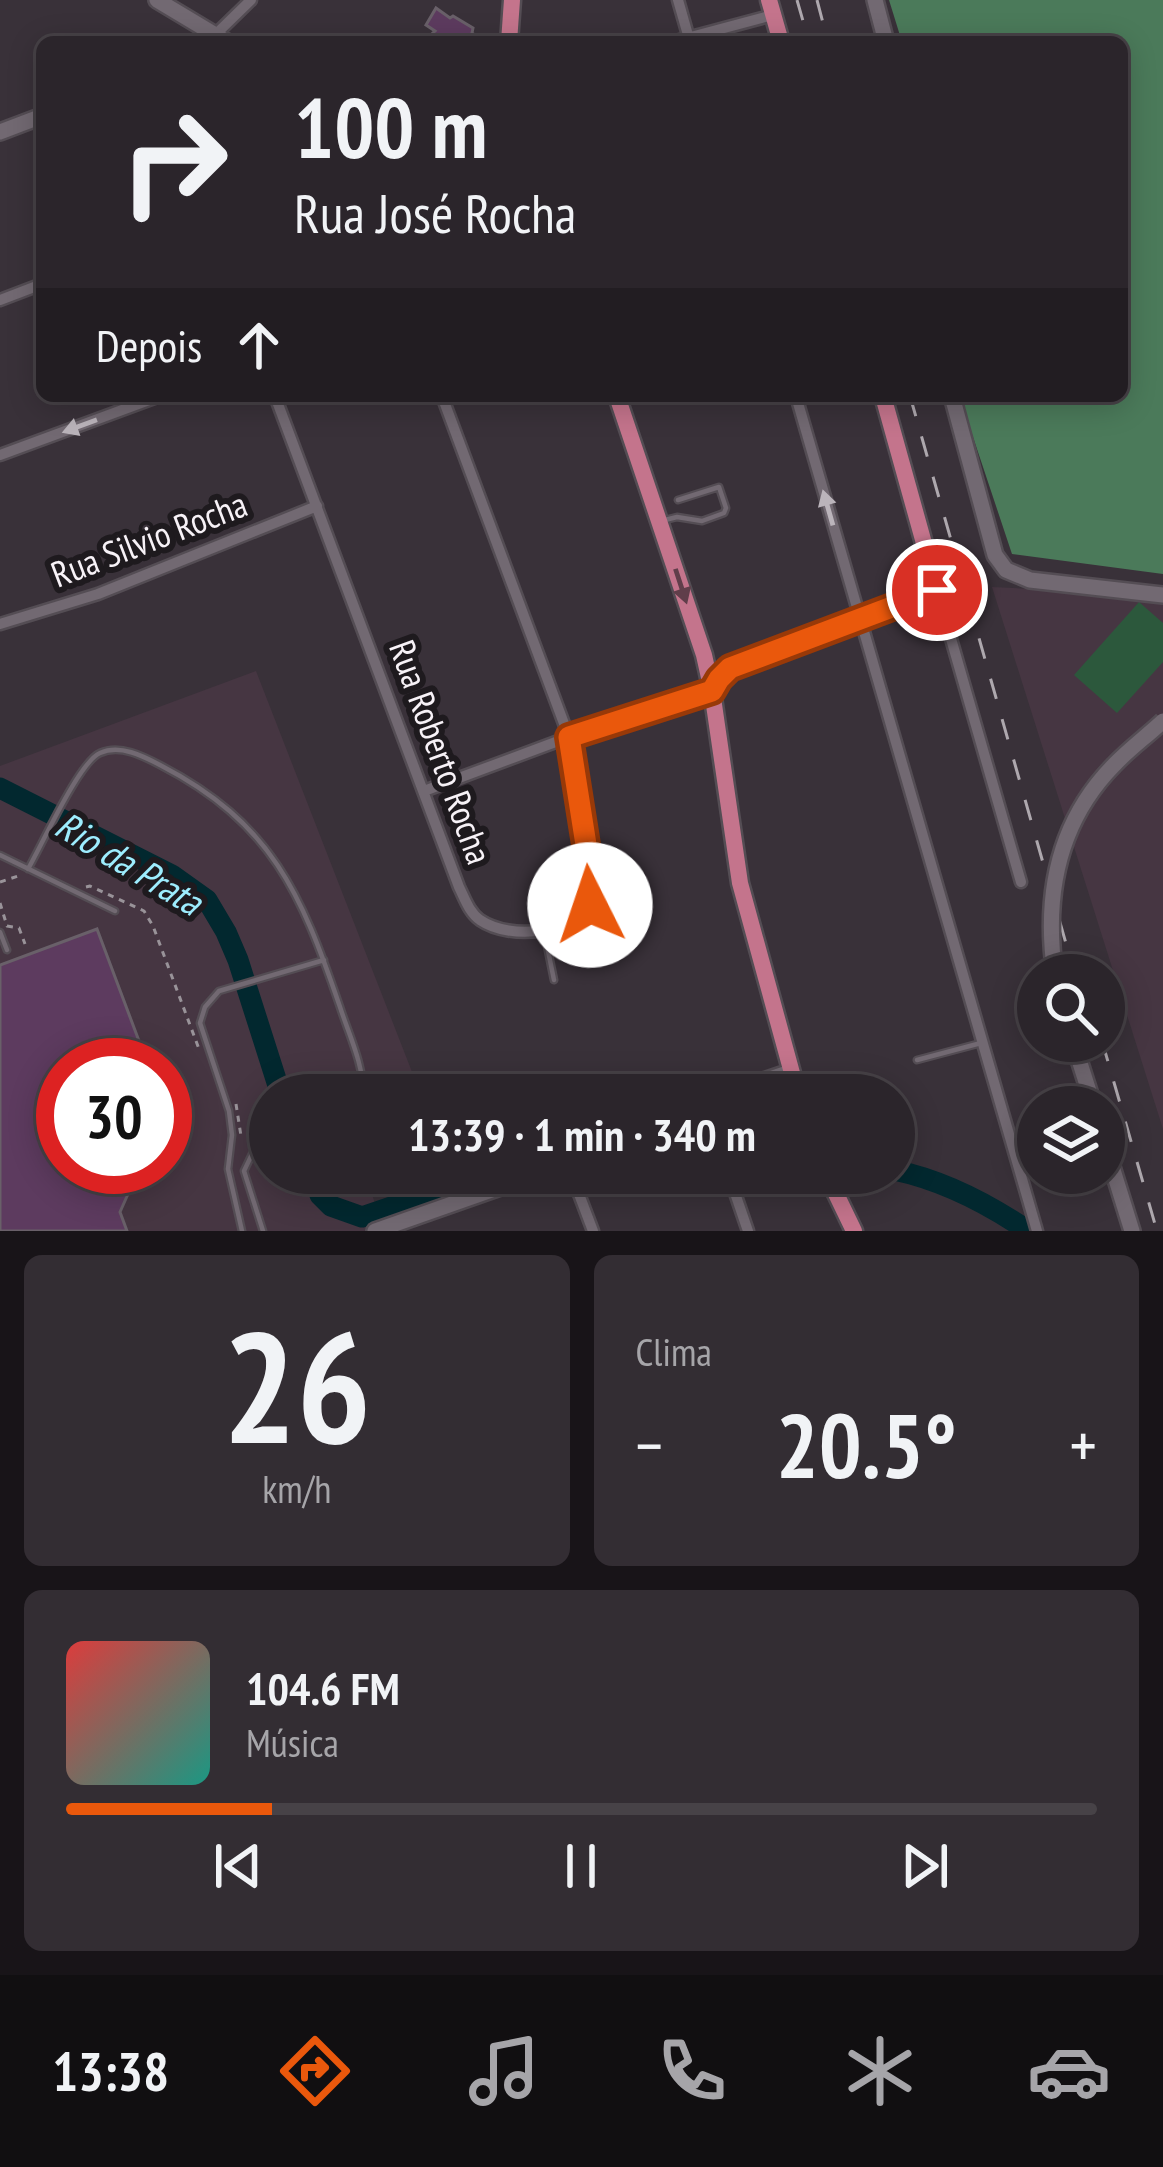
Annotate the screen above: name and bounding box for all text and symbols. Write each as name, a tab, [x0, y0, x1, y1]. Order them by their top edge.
text: 100 m	[294, 72, 487, 181]
icon: right	[96, 84, 252, 240]
text: Rua José Rocha	[294, 178, 576, 248]
icon: ahead	[226, 312, 292, 378]
text: Depois	[96, 316, 202, 374]
one-way arrow	[62, 417, 98, 436]
street label: Rua Silvio Rocha	[44, 480, 253, 597]
one-way arrow	[818, 489, 836, 525]
pin	[886, 539, 988, 641]
icon: arrive	[904, 557, 970, 623]
one-way arrow	[673, 568, 692, 605]
street label: Rua Roberto Rocha	[379, 633, 504, 870]
water label: Rio da Prata	[47, 799, 214, 927]
position arrow	[527, 842, 653, 968]
map controls	[1017, 954, 1125, 1194]
button: search	[1017, 954, 1125, 1062]
speed limit sign: 30	[36, 1038, 192, 1194]
button: layers	[1017, 1086, 1125, 1194]
text: 13:39 · 1 min · 340 m	[408, 1105, 756, 1163]
text: 26	[222, 1284, 371, 1486]
text: Clima	[636, 1326, 712, 1377]
text: 20.5°	[776, 1386, 957, 1503]
text: −	[636, 1402, 663, 1487]
text: +	[1070, 1402, 1097, 1487]
text: km/h	[262, 1463, 331, 1514]
text: 104.6 FM	[246, 1659, 400, 1717]
text: Música	[246, 1717, 339, 1768]
icon: previous	[205, 1833, 271, 1899]
icon: pause	[548, 1833, 614, 1899]
icon: next	[892, 1833, 958, 1899]
icon: directions	[273, 2029, 357, 2113]
icon: music	[462, 2029, 546, 2113]
icon: phone	[650, 2029, 734, 2113]
icon: climate	[838, 2029, 922, 2113]
icon: car	[1027, 2029, 1111, 2113]
text: 13:38	[52, 2036, 169, 2106]

